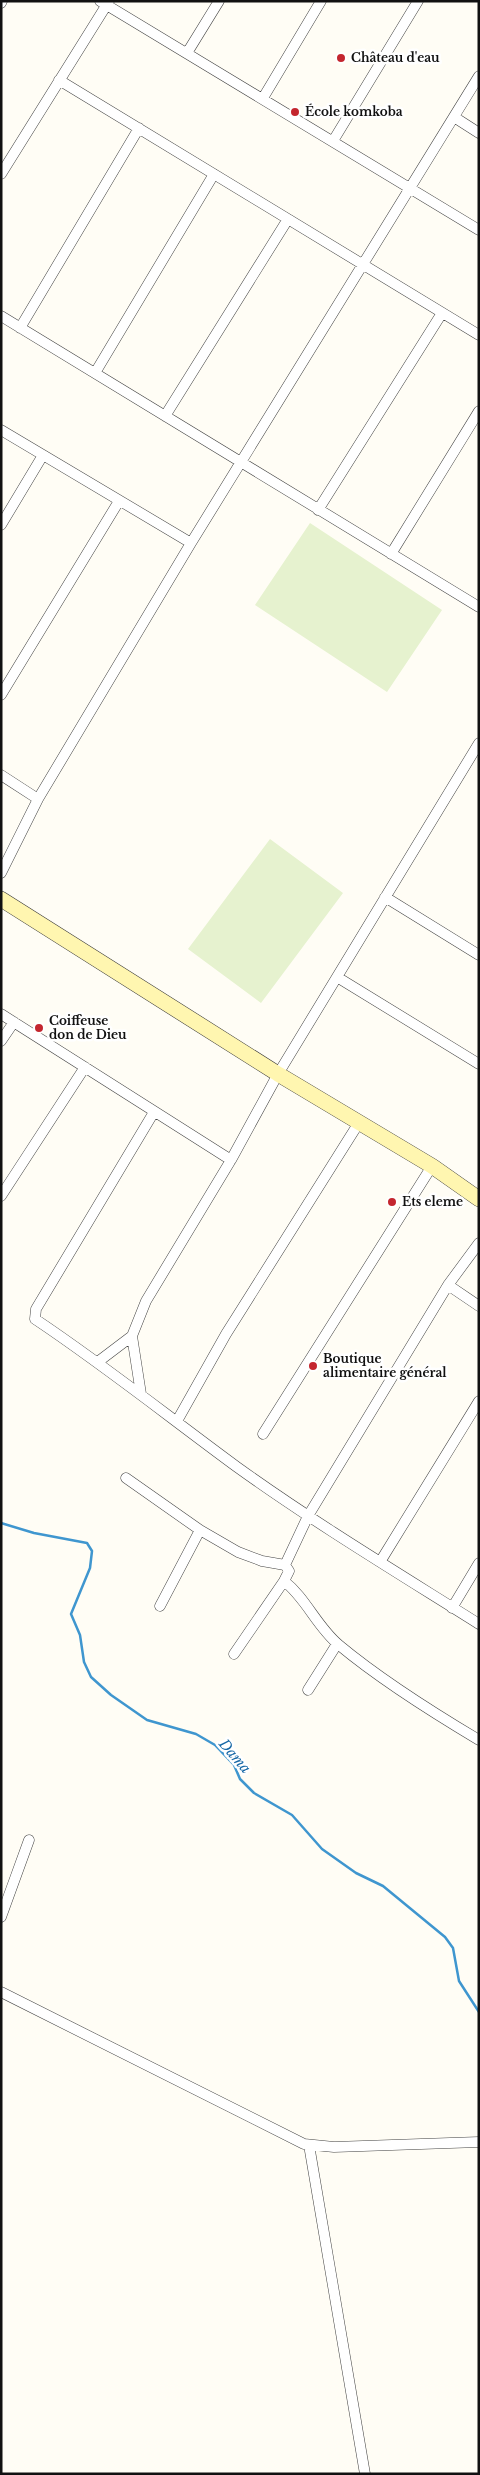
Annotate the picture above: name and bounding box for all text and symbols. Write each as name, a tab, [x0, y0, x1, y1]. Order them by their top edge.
place label: Château d'eau	[351, 50, 440, 65]
marker: Château d'eau	[335, 52, 347, 64]
place label: École komkoba	[305, 103, 403, 119]
marker: École komkoba	[289, 106, 301, 118]
place label: Coiffeuse don de Dieu	[49, 1013, 127, 1042]
marker: Coiffeuse don de Dieu	[33, 1022, 45, 1034]
place label: Ets eleme	[402, 1194, 463, 1209]
marker: Ets eleme	[386, 1196, 398, 1208]
place label: Boutique alimentaire général	[323, 1351, 447, 1380]
marker: Boutique alimentaire général	[307, 1360, 319, 1372]
water label: Dama	[215, 1734, 255, 1777]

